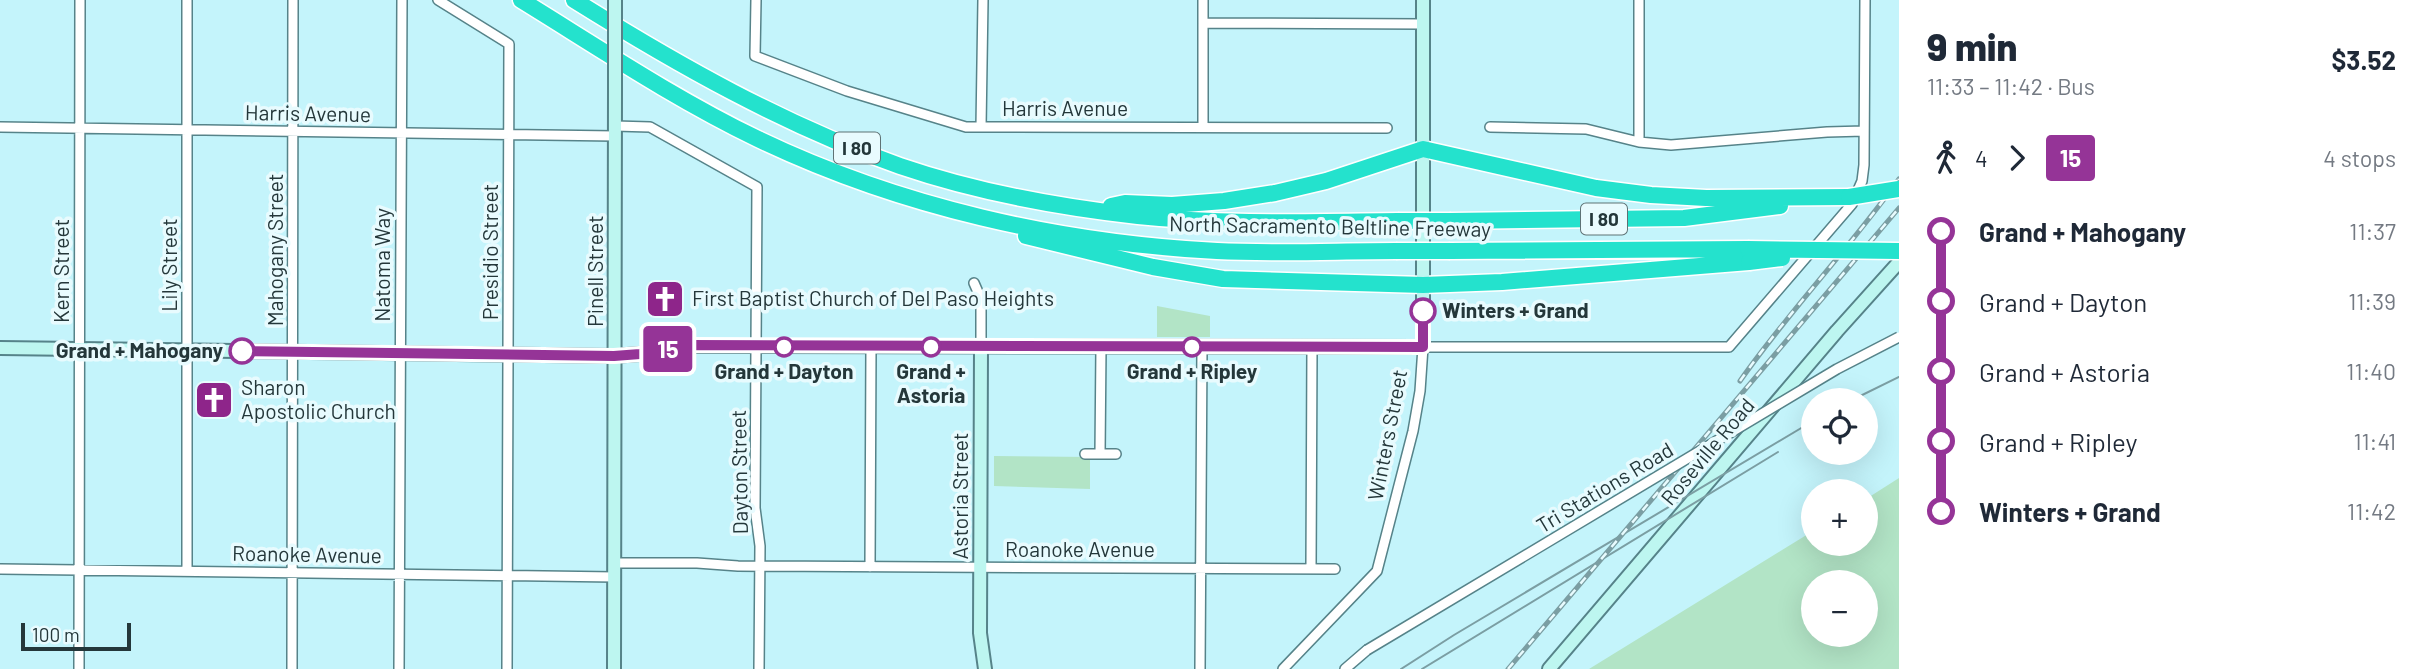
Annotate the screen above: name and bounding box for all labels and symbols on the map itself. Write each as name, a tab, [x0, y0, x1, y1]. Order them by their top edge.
street label: Harris Avenue	[1002, 95, 1128, 120]
street label: Harris Avenue	[245, 99, 371, 126]
road number: I 80	[834, 132, 880, 164]
street label: Mahogany Street	[262, 174, 287, 326]
street label: Presidio Street	[477, 184, 502, 320]
road number: I 80	[1581, 204, 1627, 234]
street label: Natoma Way	[369, 208, 394, 322]
street label: North Sacramento Beltline Freeway	[1169, 210, 1491, 241]
street label: Pinell Street	[582, 215, 607, 327]
street label: Lily Street	[156, 218, 181, 312]
street label: Kern Street	[48, 219, 73, 323]
church icon: First Baptist Church of Del Paso Heights	[644, 278, 686, 320]
place label: First Baptist Church of Del Paso Heights	[692, 285, 1054, 310]
place label: Winters + Grand	[1442, 297, 1589, 322]
marker: Winters + Grand	[1410, 298, 1436, 324]
line badge: 15	[636, 326, 700, 372]
place label: Grand + Mahogany	[56, 337, 223, 362]
marker: Grand + Dayton	[774, 337, 794, 357]
marker: Grand + Astoria	[921, 337, 941, 357]
marker: Grand + Ripley	[1182, 337, 1202, 357]
marker: Grand + Mahogany	[229, 338, 255, 364]
place label: Grand + Dayton	[714, 358, 854, 383]
place label: Grand + Astoria	[896, 358, 966, 407]
place label: Grand + Ripley	[1127, 358, 1258, 383]
street label: Winters Street	[1362, 367, 1411, 502]
place label: Sharon Apostolic Church	[241, 374, 396, 423]
church icon: Sharon Apostolic Church	[193, 379, 235, 421]
street label: Roseville Road	[1655, 392, 1759, 510]
street label: Dayton Street	[725, 409, 752, 535]
street label: Astoria Street	[947, 433, 972, 559]
street label: Tri Stations Road	[1531, 436, 1677, 537]
street label: Roanoke Avenue	[1005, 536, 1155, 561]
street label: Roanoke Avenue	[232, 540, 382, 567]
scale bar	[21, 620, 131, 652]

